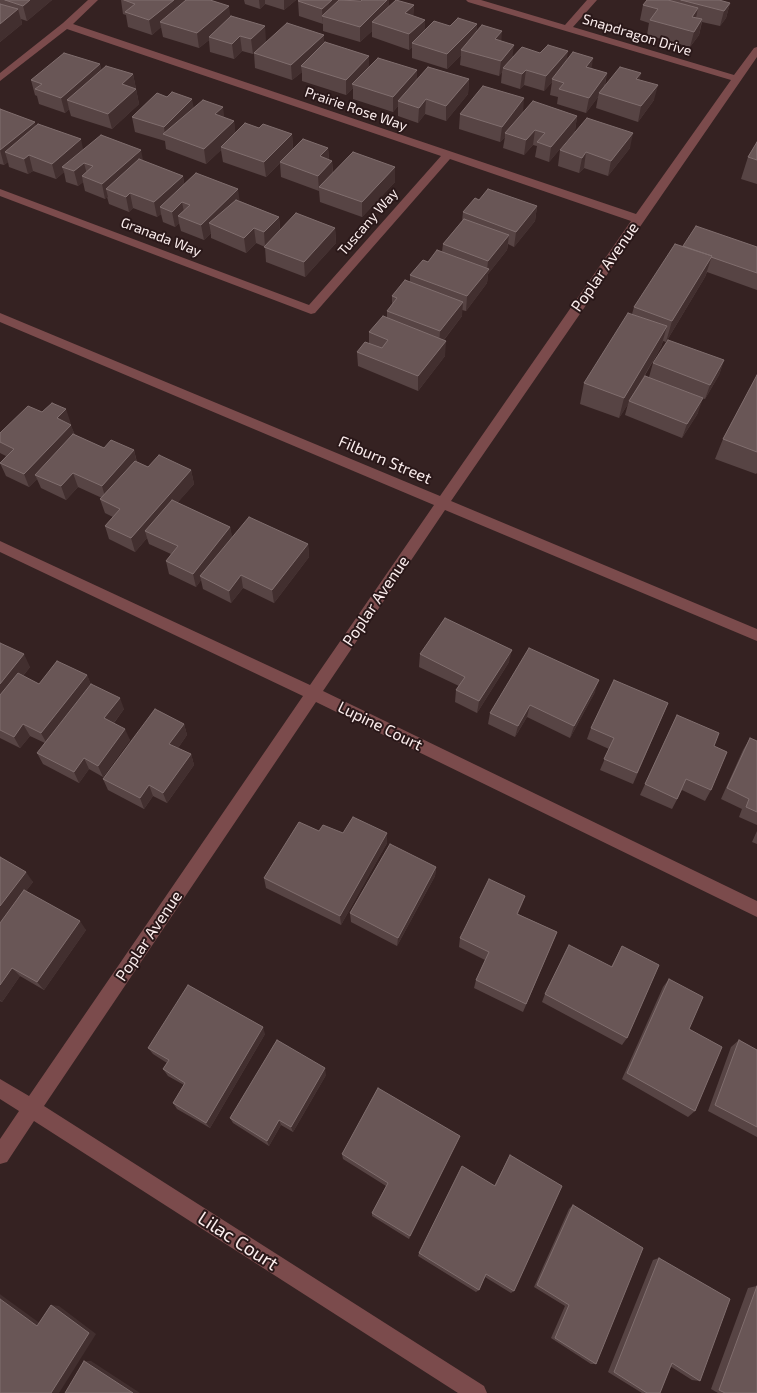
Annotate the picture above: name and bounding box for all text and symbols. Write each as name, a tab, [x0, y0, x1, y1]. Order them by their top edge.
street label: Snapdragon Drive	[580, 10, 694, 60]
street label: Prairie Rose Way	[303, 84, 409, 134]
street label: Tuscany Way	[334, 185, 402, 259]
street label: Granada Way	[118, 214, 204, 260]
street label: Poplar Avenue	[567, 219, 643, 315]
street label: Filburn Street	[336, 432, 434, 488]
street label: Poplar Avenue	[339, 552, 413, 650]
street label: Lupine Court	[334, 697, 426, 755]
street label: Poplar Avenue	[112, 887, 186, 985]
street label: Lilac Court	[193, 1207, 283, 1275]

